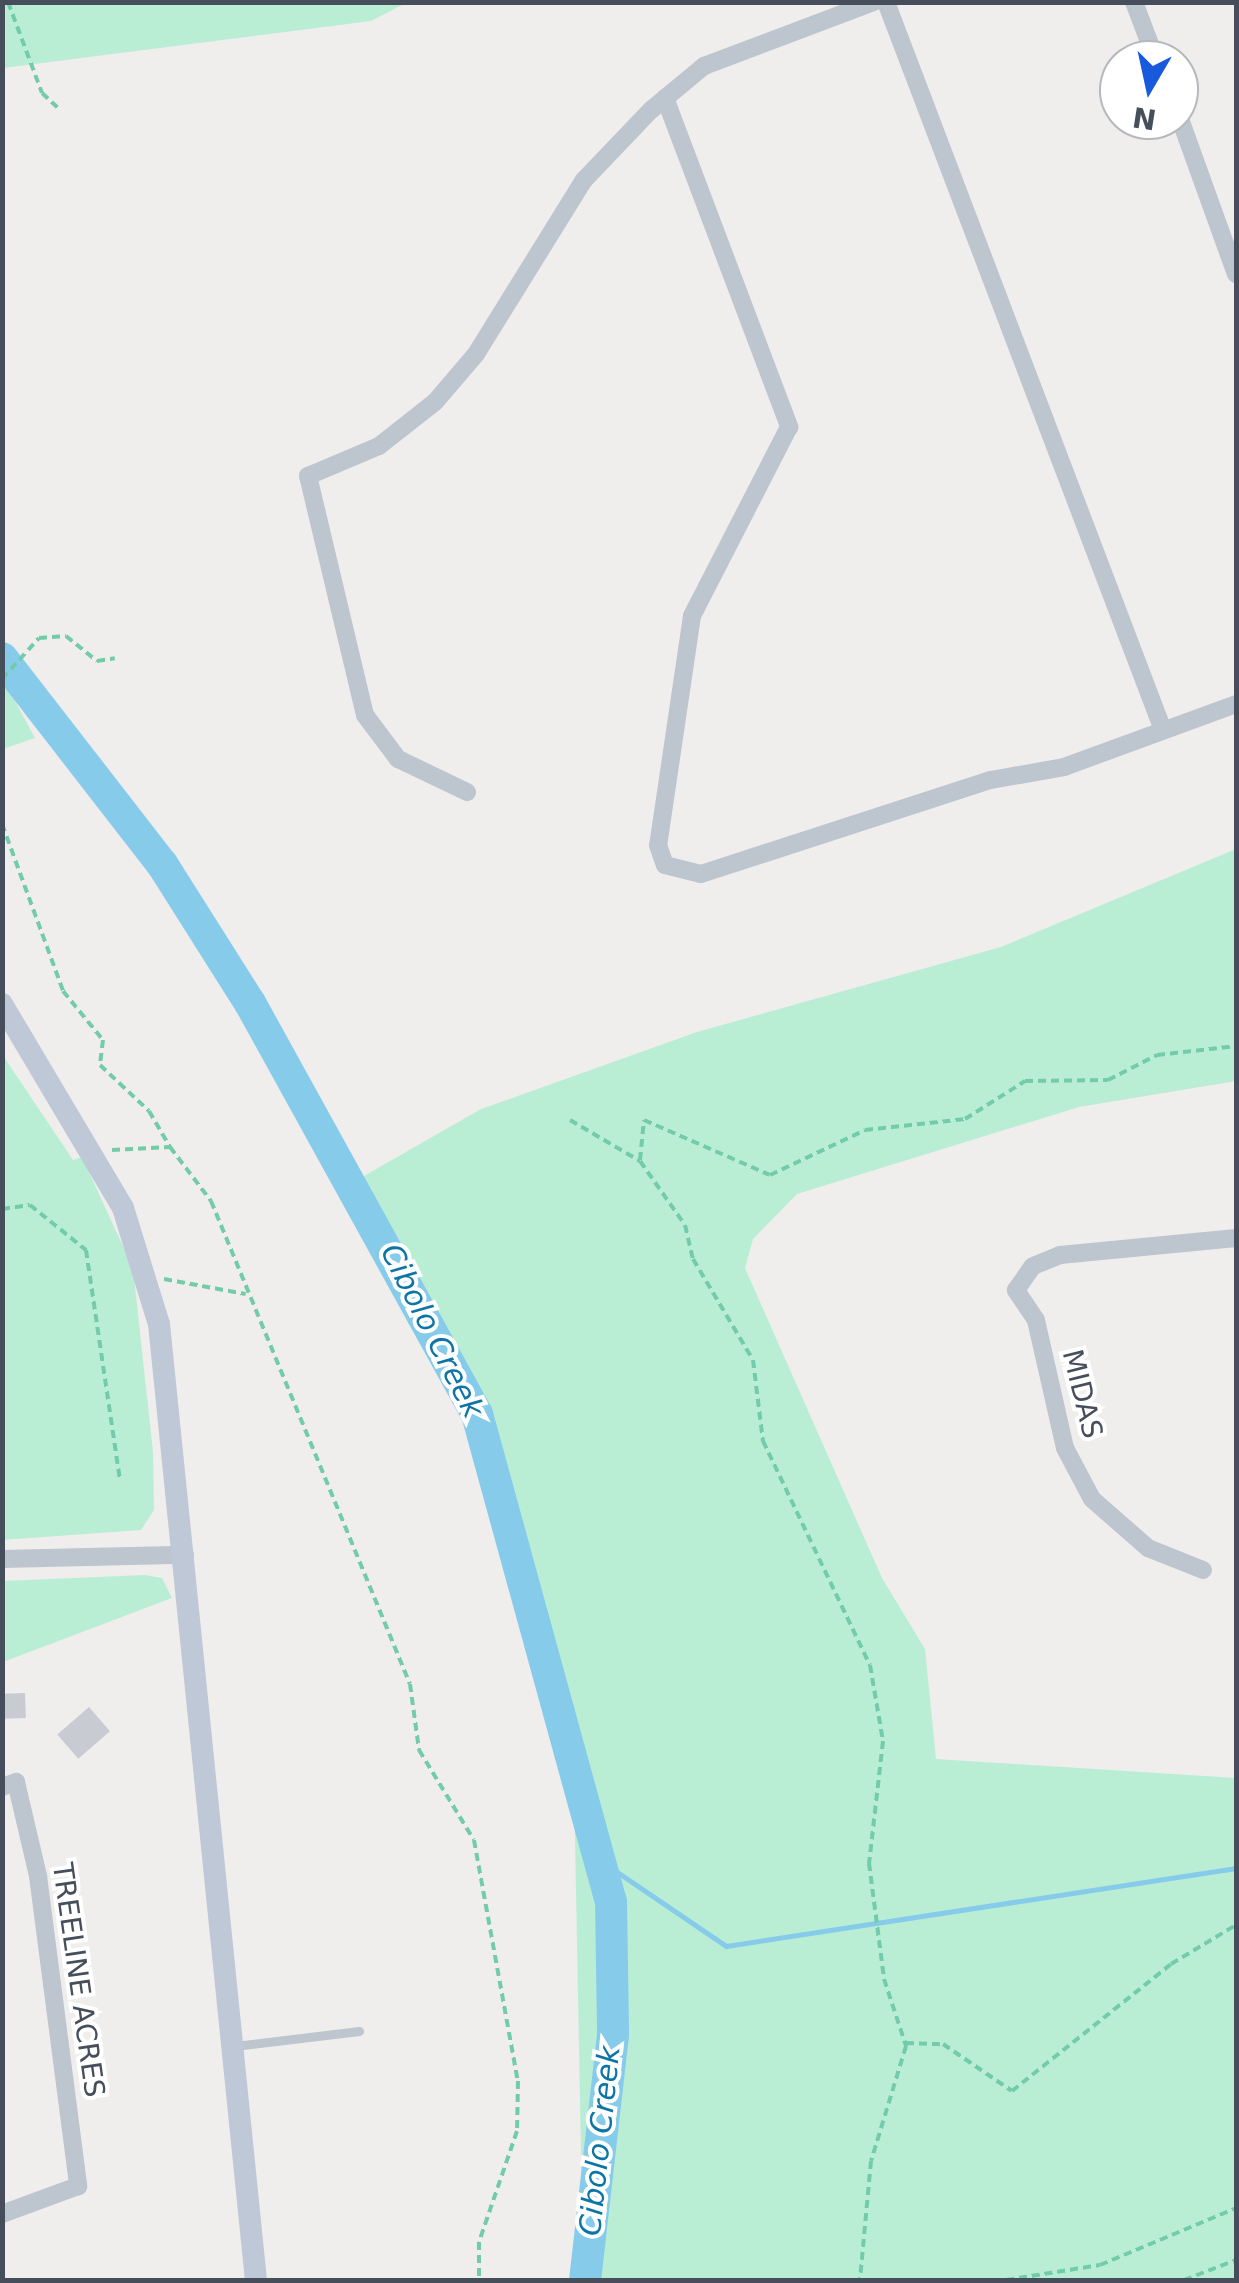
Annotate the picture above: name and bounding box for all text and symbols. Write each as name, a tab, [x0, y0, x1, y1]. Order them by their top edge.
north arrow	[1099, 40, 1199, 140]
text: N	[1130, 100, 1159, 136]
water label: Cibolo Creek	[373, 1238, 491, 1424]
street label: MIDAS	[1055, 1346, 1109, 1442]
street label: TREELINE ACRES	[45, 1861, 111, 2099]
water label: Cibolo Creek	[572, 2044, 628, 2238]

